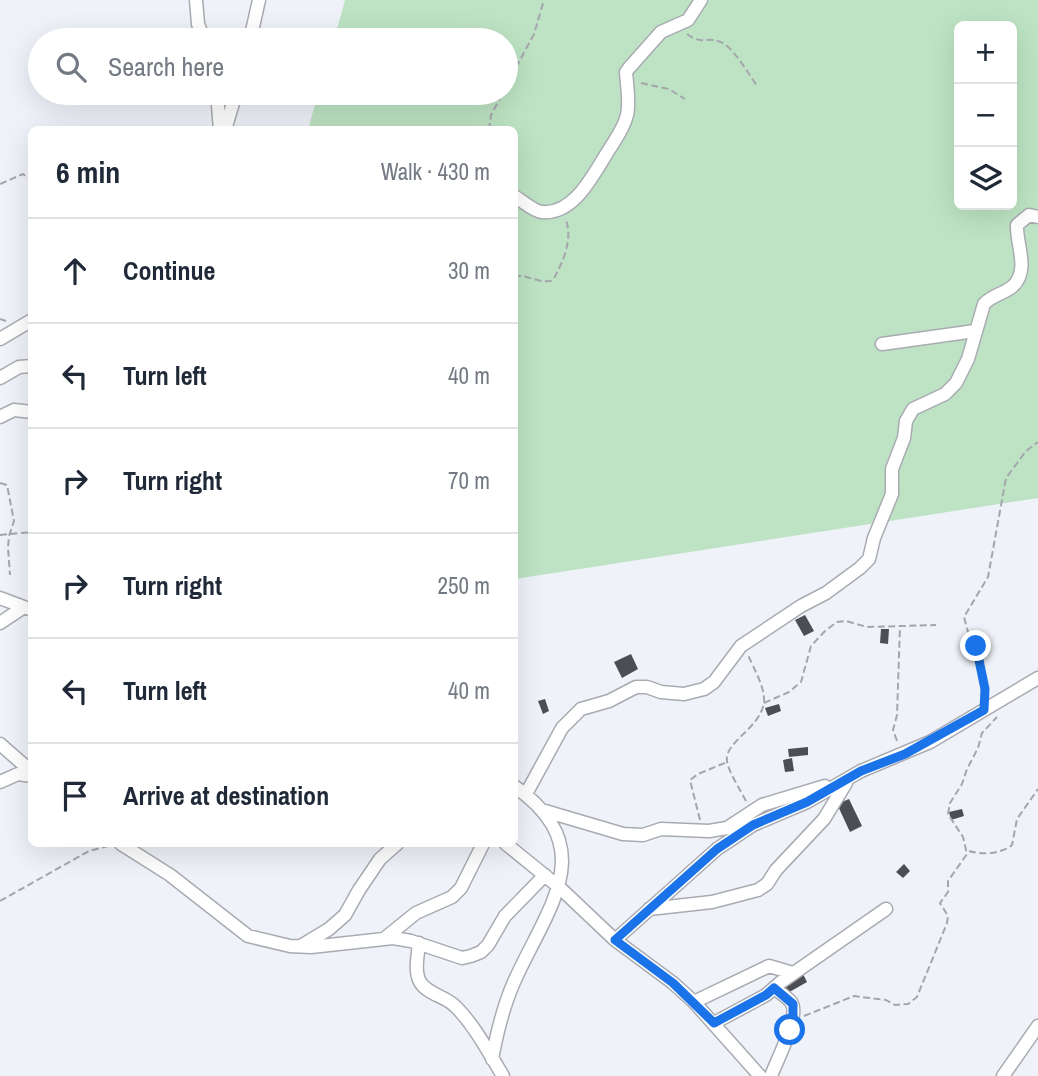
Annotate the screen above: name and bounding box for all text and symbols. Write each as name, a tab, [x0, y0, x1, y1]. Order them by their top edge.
map controls	[954, 21, 1017, 210]
button: +	[954, 21, 1017, 84]
search box	[28, 28, 518, 105]
icon: search	[52, 48, 90, 86]
text: Search here	[108, 49, 224, 84]
button: −	[954, 84, 1017, 147]
button: layers	[954, 147, 1017, 210]
text: 6 min	[56, 152, 120, 192]
text: Walk · 430 m	[381, 156, 490, 187]
icon: ahead	[56, 252, 94, 290]
text: Continue	[123, 253, 215, 288]
text: 30 m	[448, 255, 490, 286]
icon: left	[56, 357, 94, 395]
text: Turn left	[123, 358, 207, 393]
text: 40 m	[448, 360, 490, 391]
icon: right	[56, 462, 94, 500]
text: Turn right	[123, 463, 222, 498]
text: 70 m	[448, 465, 490, 496]
icon: right	[56, 567, 94, 605]
text: Turn right	[123, 568, 222, 603]
text: 250 m	[438, 570, 490, 601]
route end	[960, 630, 991, 661]
icon: left	[56, 672, 94, 710]
text: Turn left	[123, 673, 207, 708]
text: 40 m	[448, 675, 490, 706]
icon: arrive	[56, 777, 94, 815]
text: Arrive at destination	[123, 778, 329, 813]
route start	[774, 1014, 805, 1045]

